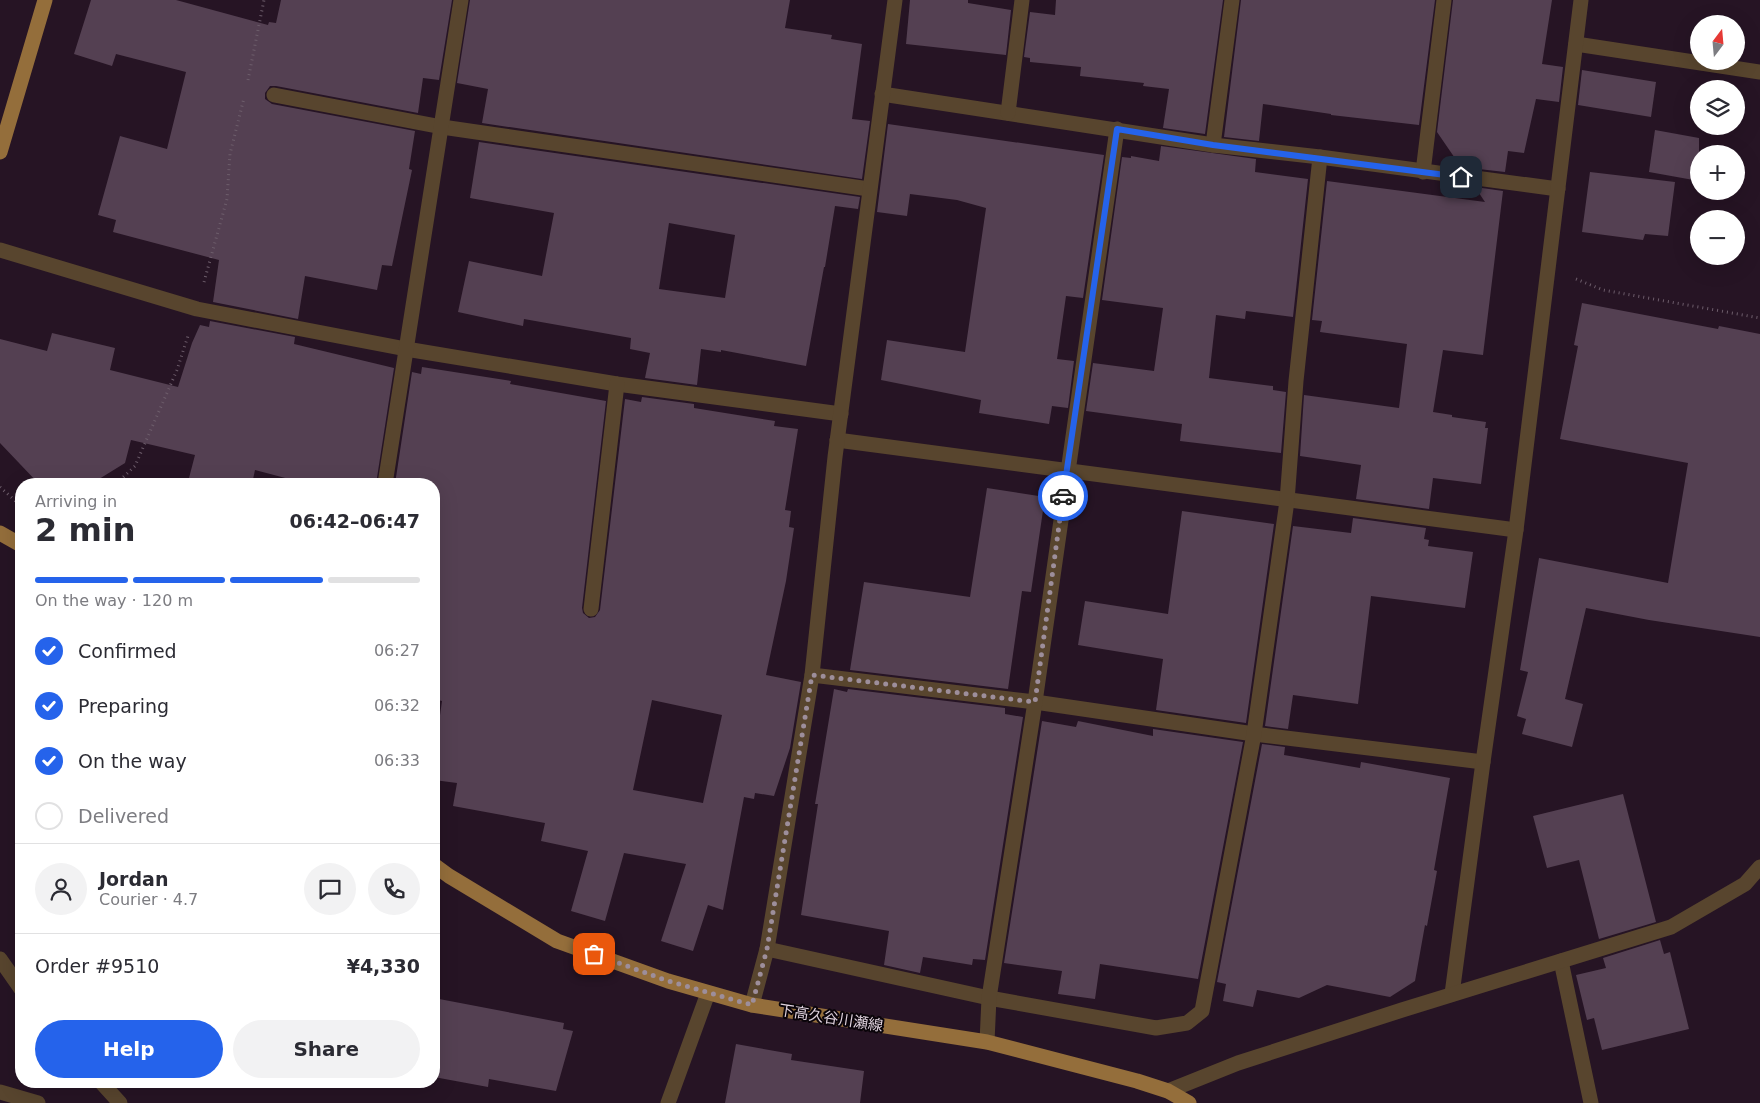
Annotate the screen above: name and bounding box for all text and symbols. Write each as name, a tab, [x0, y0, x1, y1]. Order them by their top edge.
north arrow	[1690, 15, 1745, 70]
map controls	[1690, 15, 1745, 265]
button: layers	[1690, 80, 1745, 135]
button: +	[1690, 145, 1745, 200]
pin	[1440, 156, 1482, 198]
icon: home	[1447, 163, 1475, 191]
button: −	[1690, 210, 1745, 265]
courier	[1038, 471, 1088, 521]
icon: car	[1049, 482, 1077, 510]
text: Arriving in	[35, 492, 117, 511]
text: 06:42–06:47	[290, 510, 420, 532]
text: 2 min	[35, 511, 136, 549]
text: On the way · 120 m	[35, 591, 193, 610]
icon: check	[35, 637, 63, 665]
text: Confirmed	[78, 640, 177, 662]
text: 06:27	[374, 641, 420, 660]
icon: check	[35, 692, 63, 720]
text: Preparing	[78, 695, 169, 717]
text: 06:32	[374, 696, 420, 715]
icon: check	[35, 747, 63, 775]
text: On the way	[78, 750, 187, 772]
text: 06:33	[374, 751, 420, 770]
text: Delivered	[78, 805, 169, 827]
button: person	[35, 863, 87, 915]
button: chat	[304, 863, 356, 915]
button: phone	[368, 863, 420, 915]
text: Jordan	[99, 868, 168, 890]
text: Courier · 4.7	[99, 890, 198, 909]
pin	[573, 933, 615, 975]
icon: bag	[580, 940, 608, 968]
text: Order #9510	[35, 955, 159, 977]
text: ¥4,330	[347, 955, 420, 977]
street label: 下高久谷川瀬線	[778, 1001, 884, 1035]
button: Help	[35, 1020, 223, 1078]
button: Share	[233, 1020, 420, 1078]

